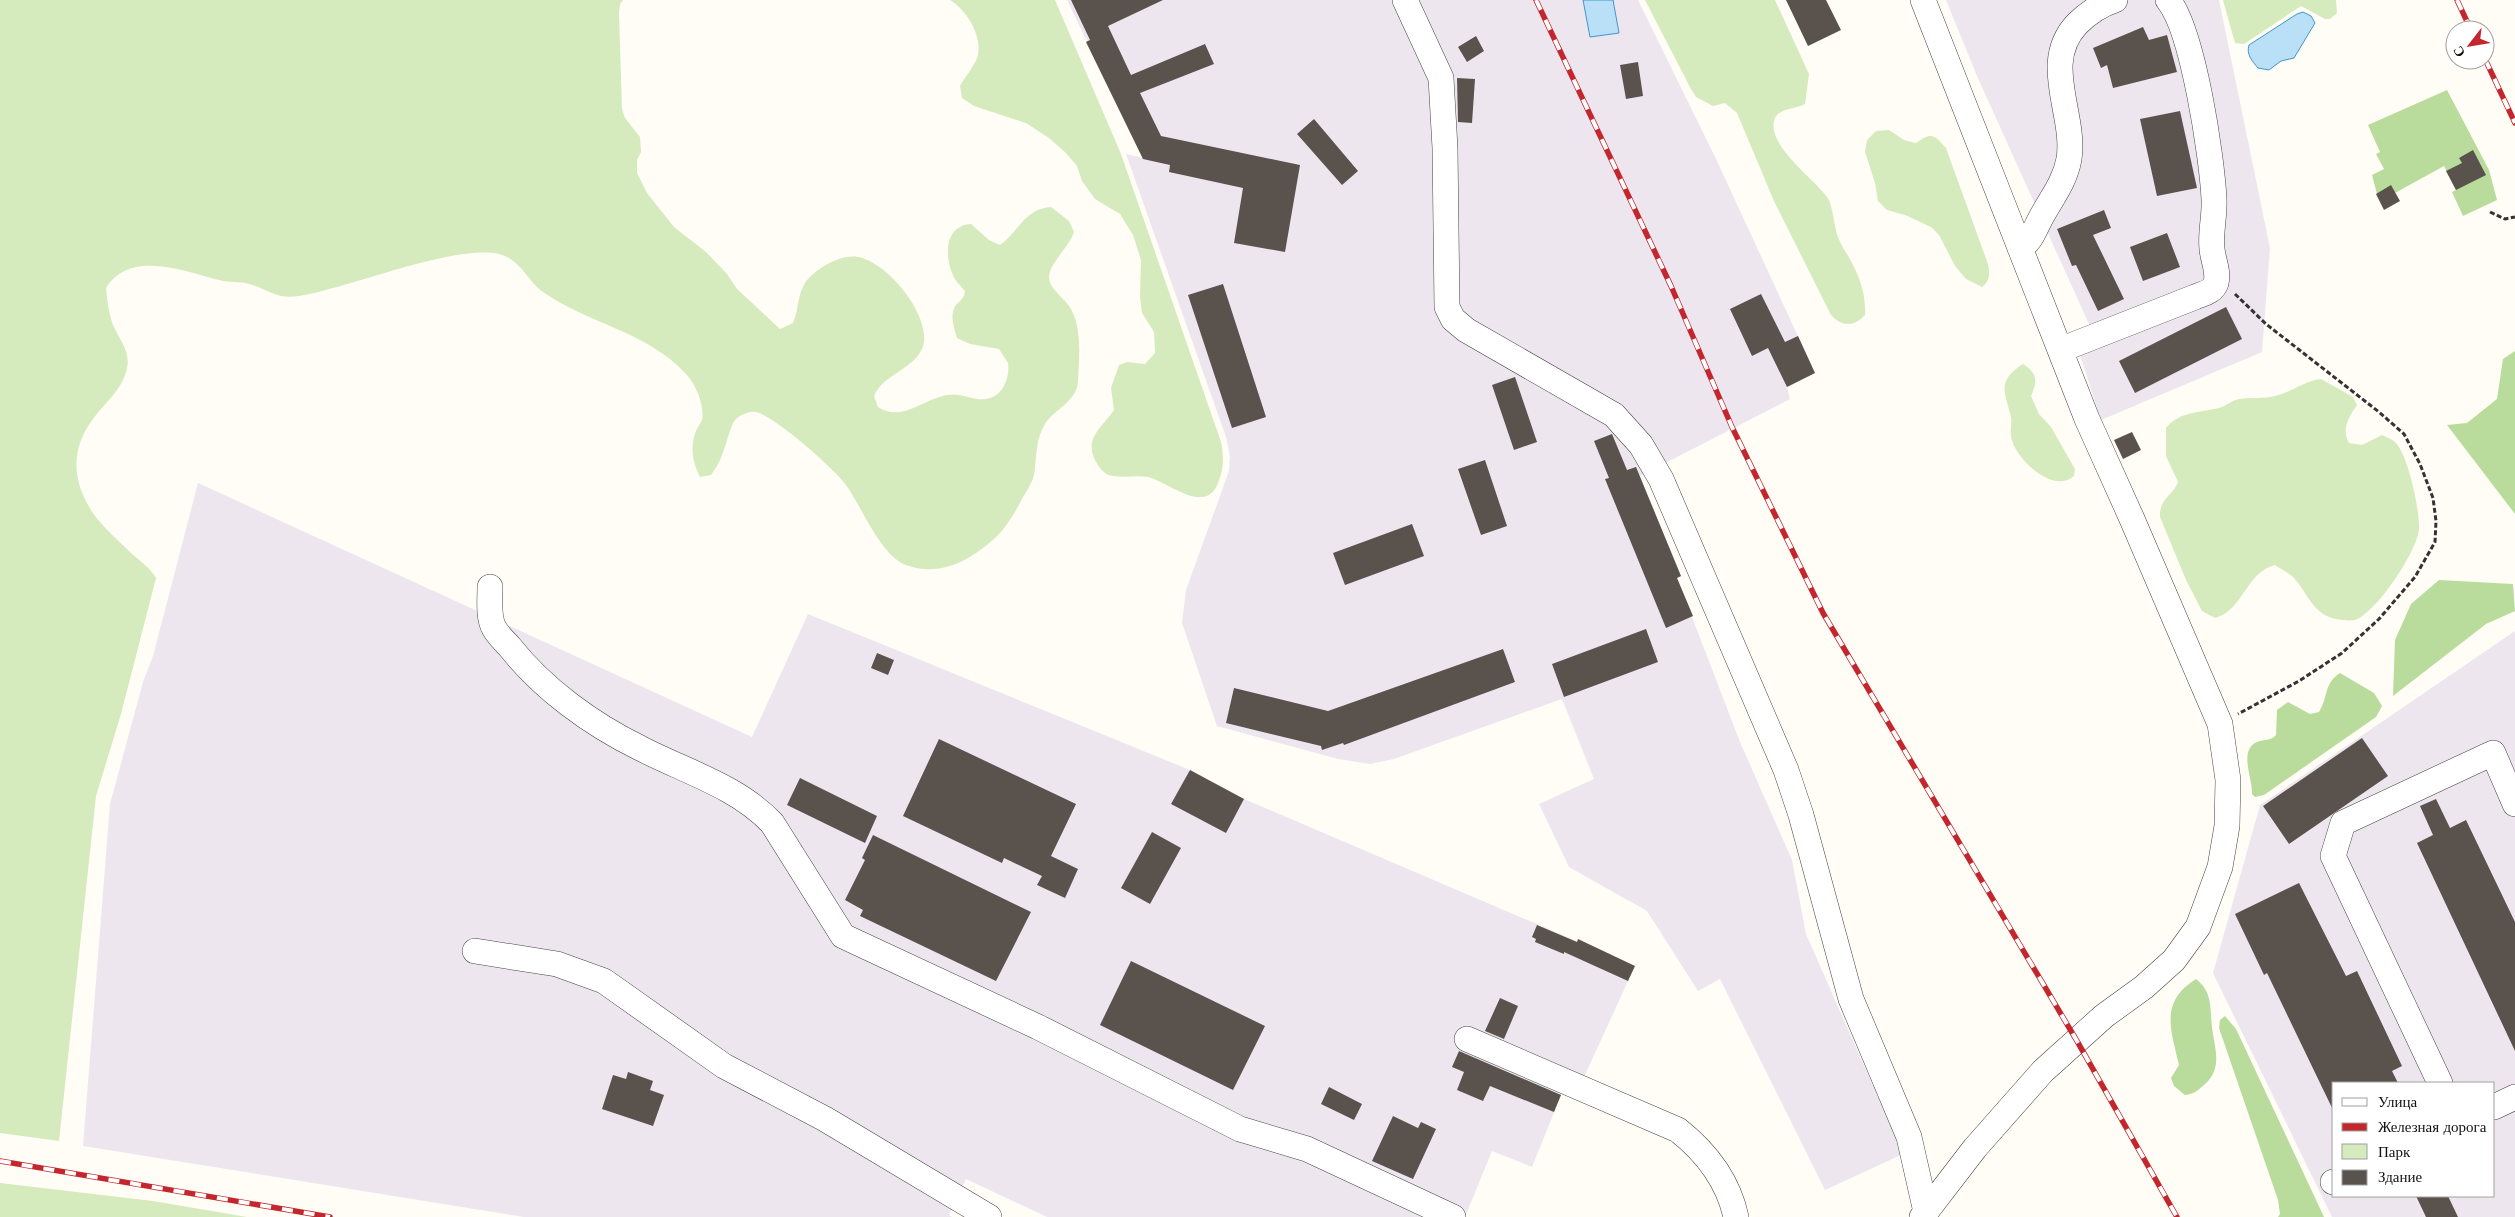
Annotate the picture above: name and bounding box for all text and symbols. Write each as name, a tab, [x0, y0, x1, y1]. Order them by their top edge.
north arrow	[2445, 20, 2495, 70]
text: С	[2449, 43, 2469, 61]
legend	[2332, 1082, 2495, 1197]
text: Улица	[2378, 1092, 2417, 1111]
text: Железная дорога	[2378, 1117, 2487, 1136]
text: Парк	[2378, 1142, 2411, 1161]
text: Здание	[2378, 1167, 2422, 1186]

